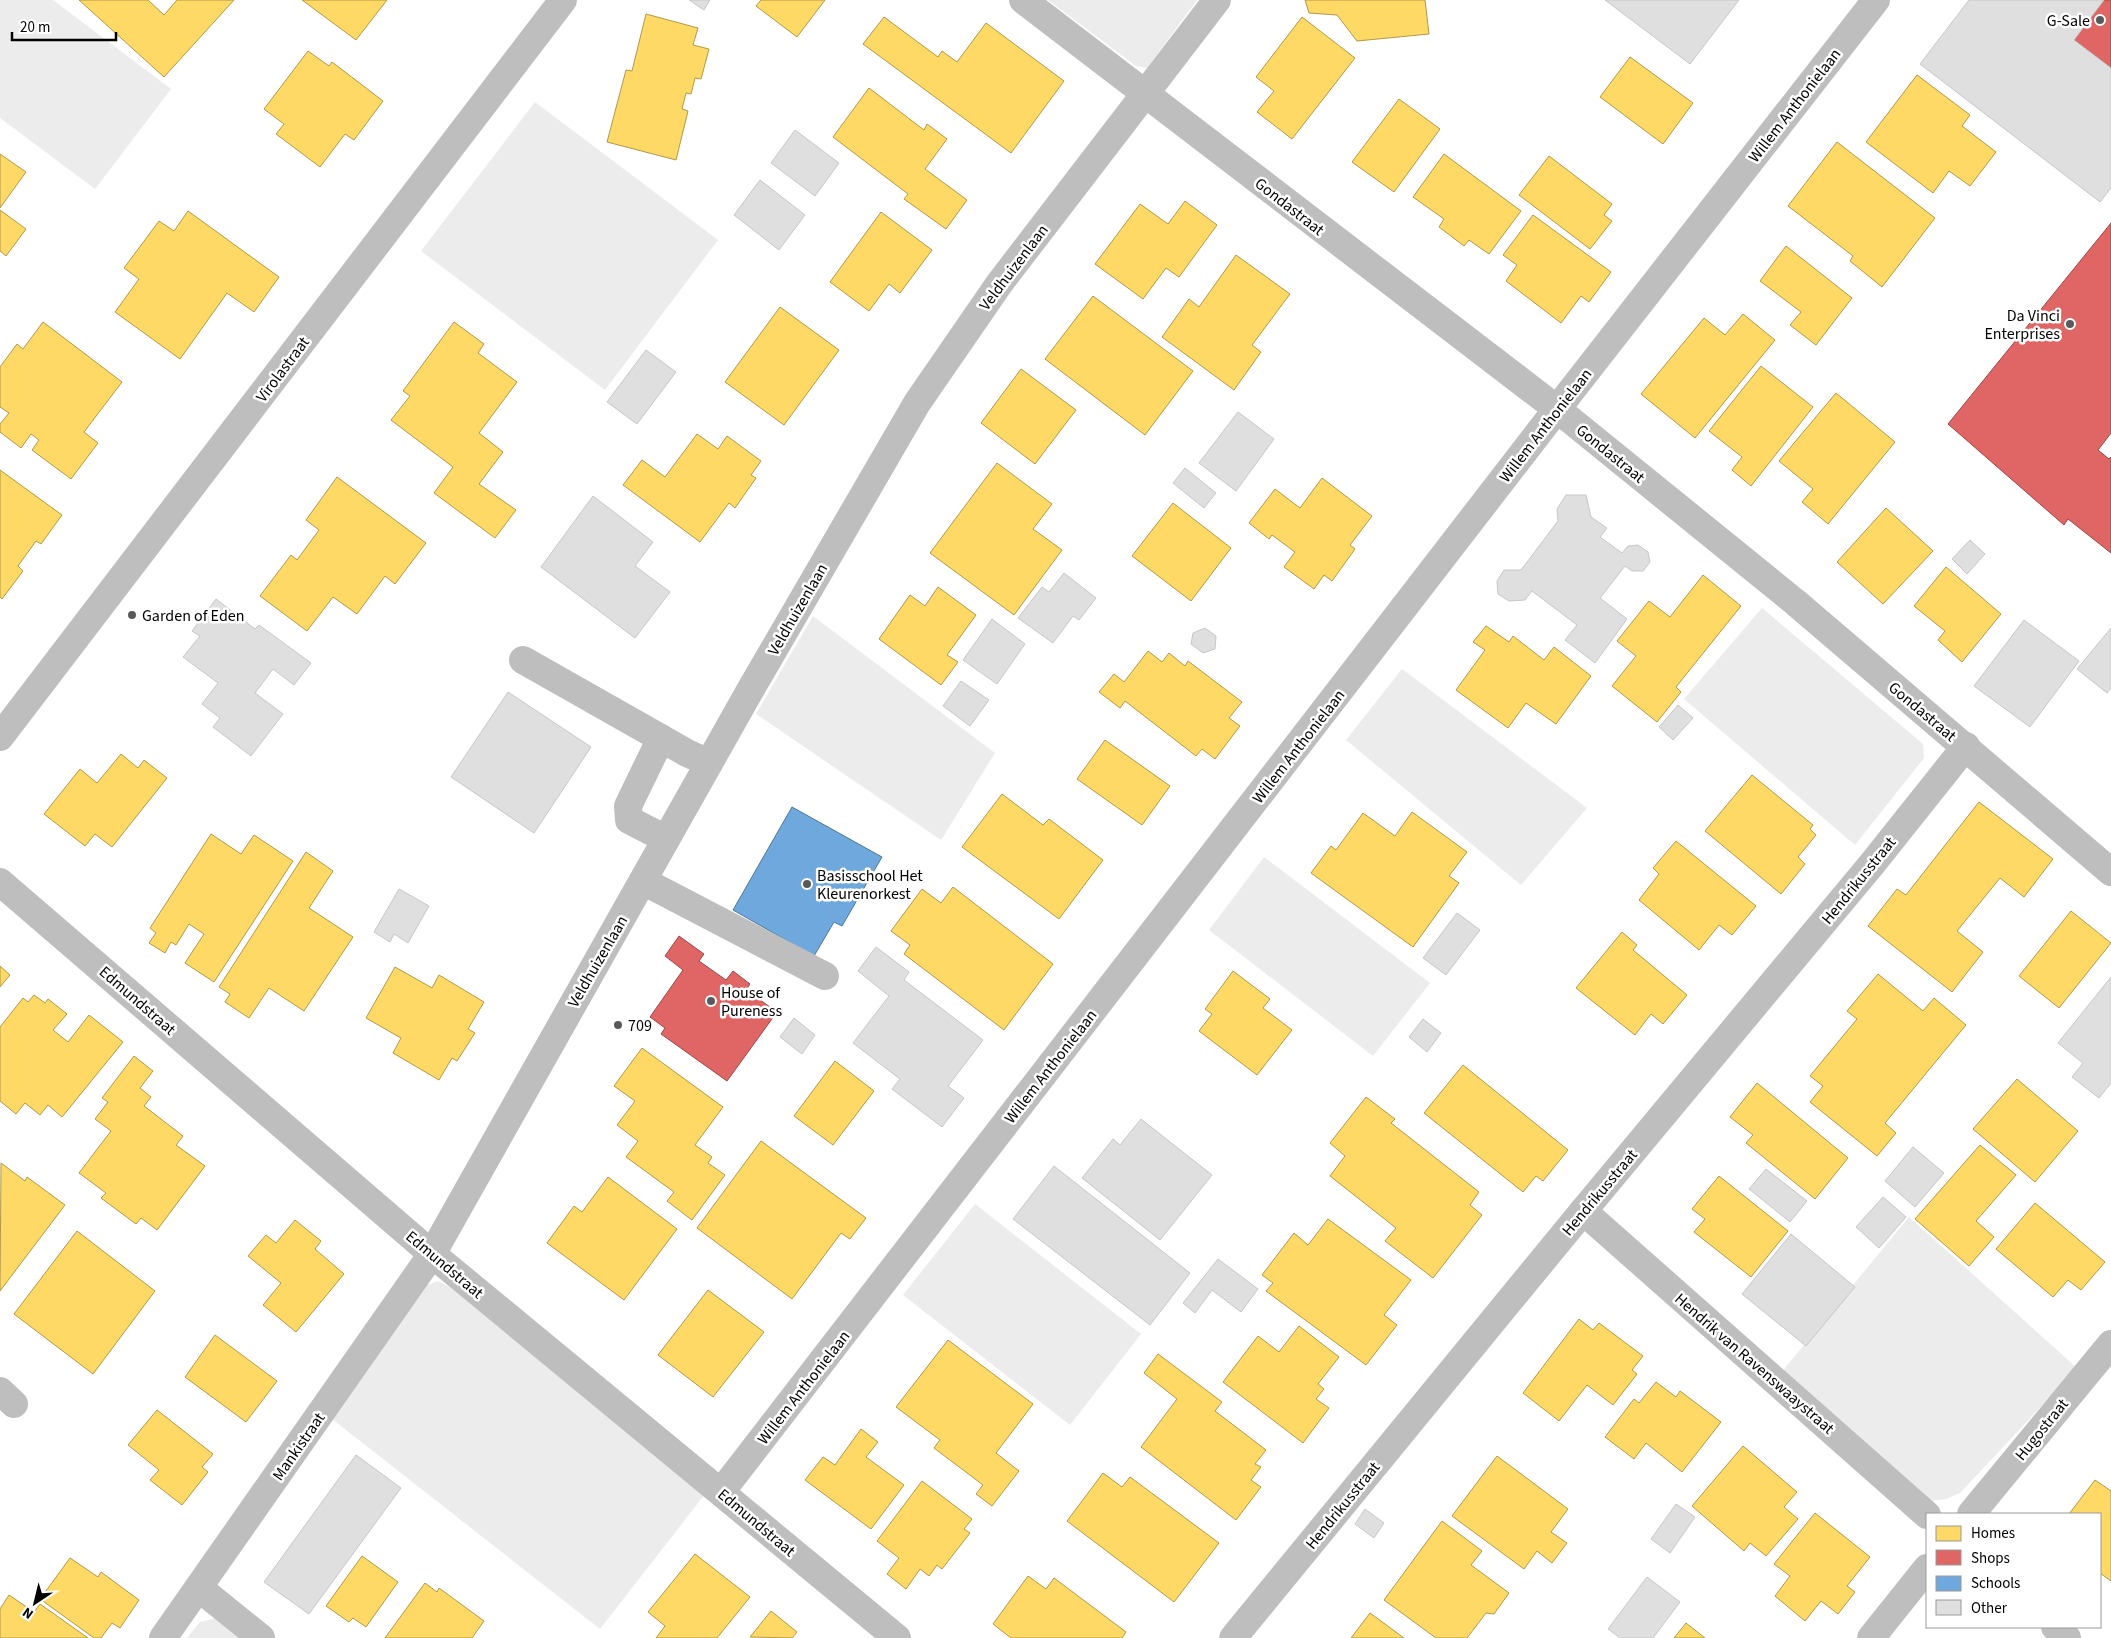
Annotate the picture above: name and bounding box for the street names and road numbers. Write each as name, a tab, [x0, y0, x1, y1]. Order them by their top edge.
street label: Willem Anthonielaan	[1743, 44, 1846, 167]
street label: Gondastraat	[1250, 173, 1329, 241]
street label: Veldhuizenlaan	[974, 220, 1053, 315]
street label: Virolastraat	[251, 332, 315, 407]
street label: Willem Anthonielaan	[1494, 364, 1597, 487]
street label: Gondastraat	[1571, 419, 1650, 489]
street label: Veldhuizenlaan	[763, 560, 833, 659]
street label: Gondastraat	[1884, 677, 1961, 747]
street label: Willem Anthonielaan	[1247, 685, 1350, 808]
street label: Hendrikusstraat	[1817, 832, 1901, 929]
street label: Veldhuizenlaan	[563, 912, 633, 1011]
street label: Edmundstraat	[94, 961, 181, 1041]
street label: Willem Anthonielaan	[999, 1005, 1102, 1128]
street label: Hendrikusstraat	[1557, 1144, 1643, 1241]
street label: Edmundstraat	[401, 1226, 488, 1304]
street label: Hendrik van Ravenswaaystraat	[1670, 1288, 1839, 1440]
street label: Willem Anthonielaan	[752, 1326, 855, 1449]
street label: Hugostraat	[2010, 1394, 2074, 1465]
street label: Mankistraat	[267, 1408, 331, 1485]
street label: Hendrikusstraat	[1301, 1457, 1385, 1554]
street label: Edmundstraat	[713, 1484, 800, 1562]

